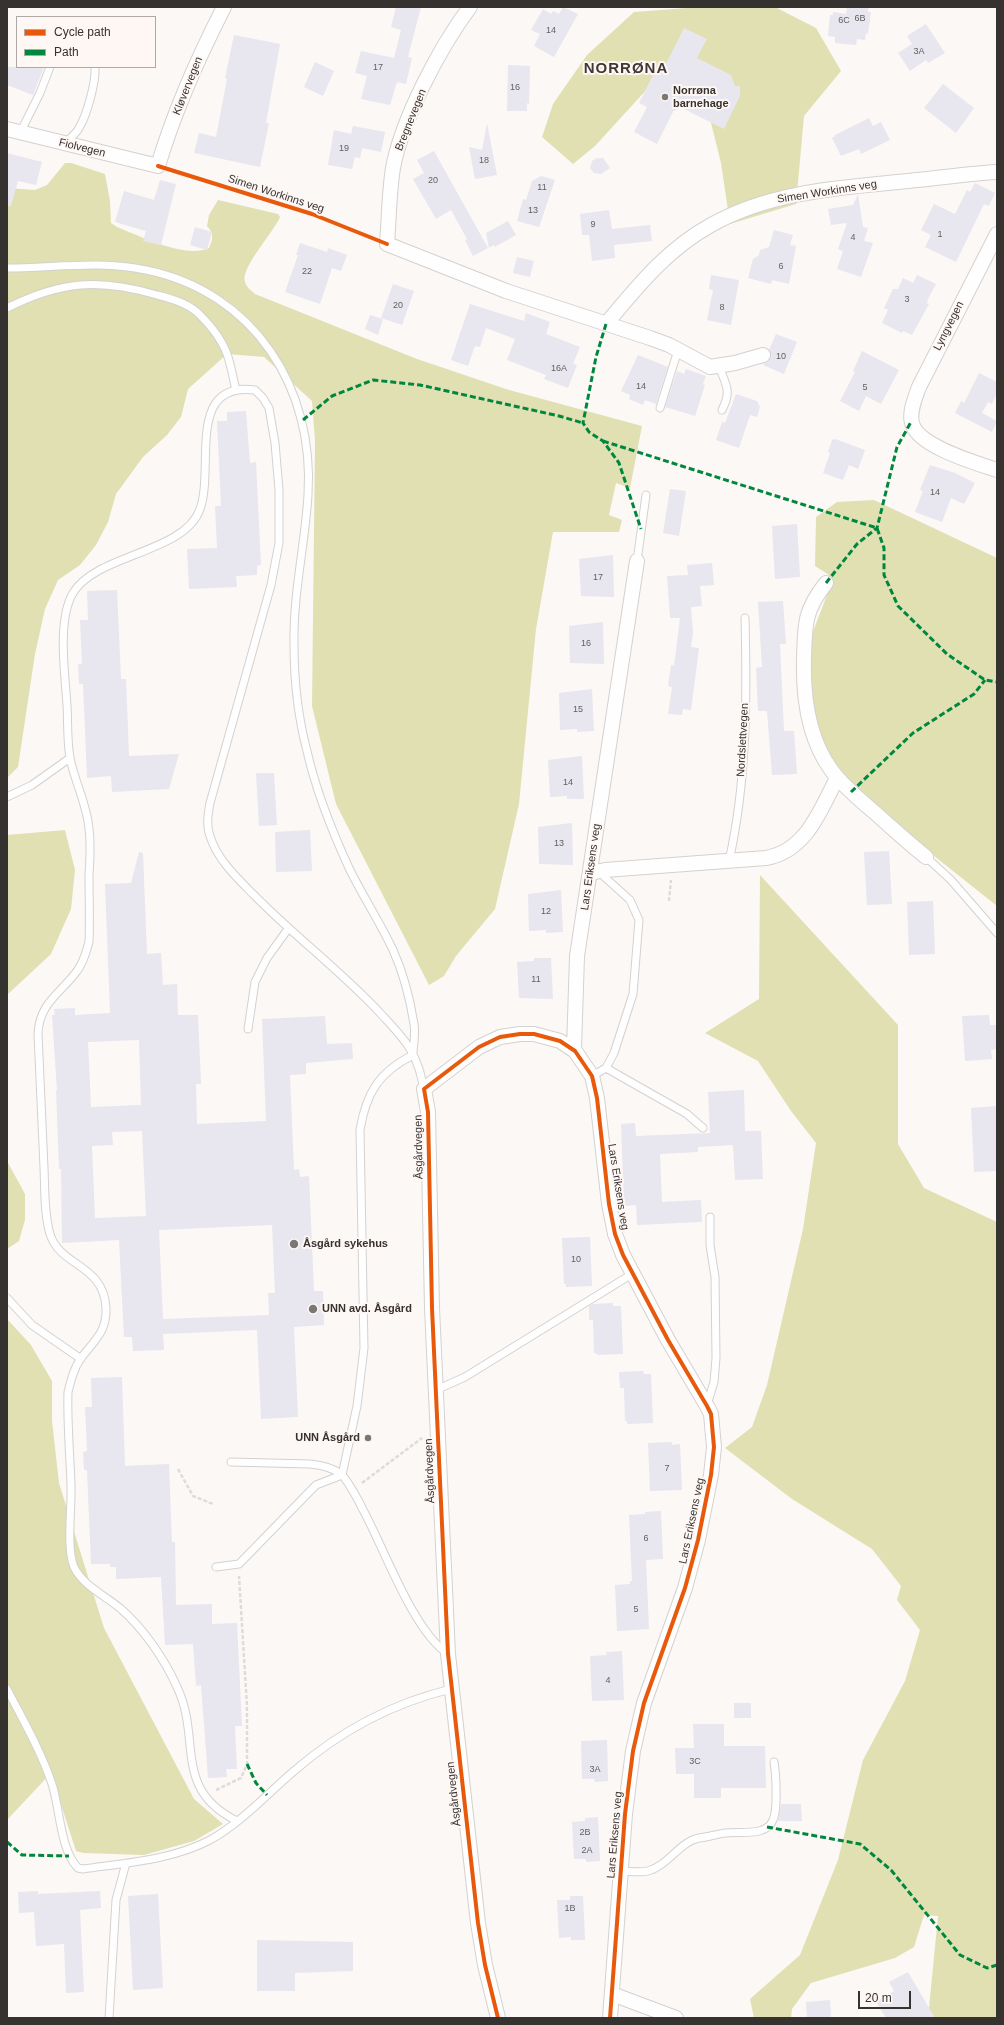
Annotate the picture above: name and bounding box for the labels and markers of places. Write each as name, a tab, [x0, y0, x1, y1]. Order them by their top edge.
place label: Norrøna barnehage	[673, 84, 729, 110]
marker: Norrøna barnehage	[660, 92, 670, 102]
place label: Åsgård sykehus	[303, 1237, 388, 1251]
marker: Åsgård sykehus	[288, 1238, 300, 1250]
place label: UNN avd. Åsgård	[322, 1302, 412, 1316]
marker: UNN avd. Åsgård	[307, 1303, 319, 1315]
place label: UNN Åsgård	[295, 1431, 360, 1445]
marker: UNN Åsgård	[363, 1433, 373, 1443]

